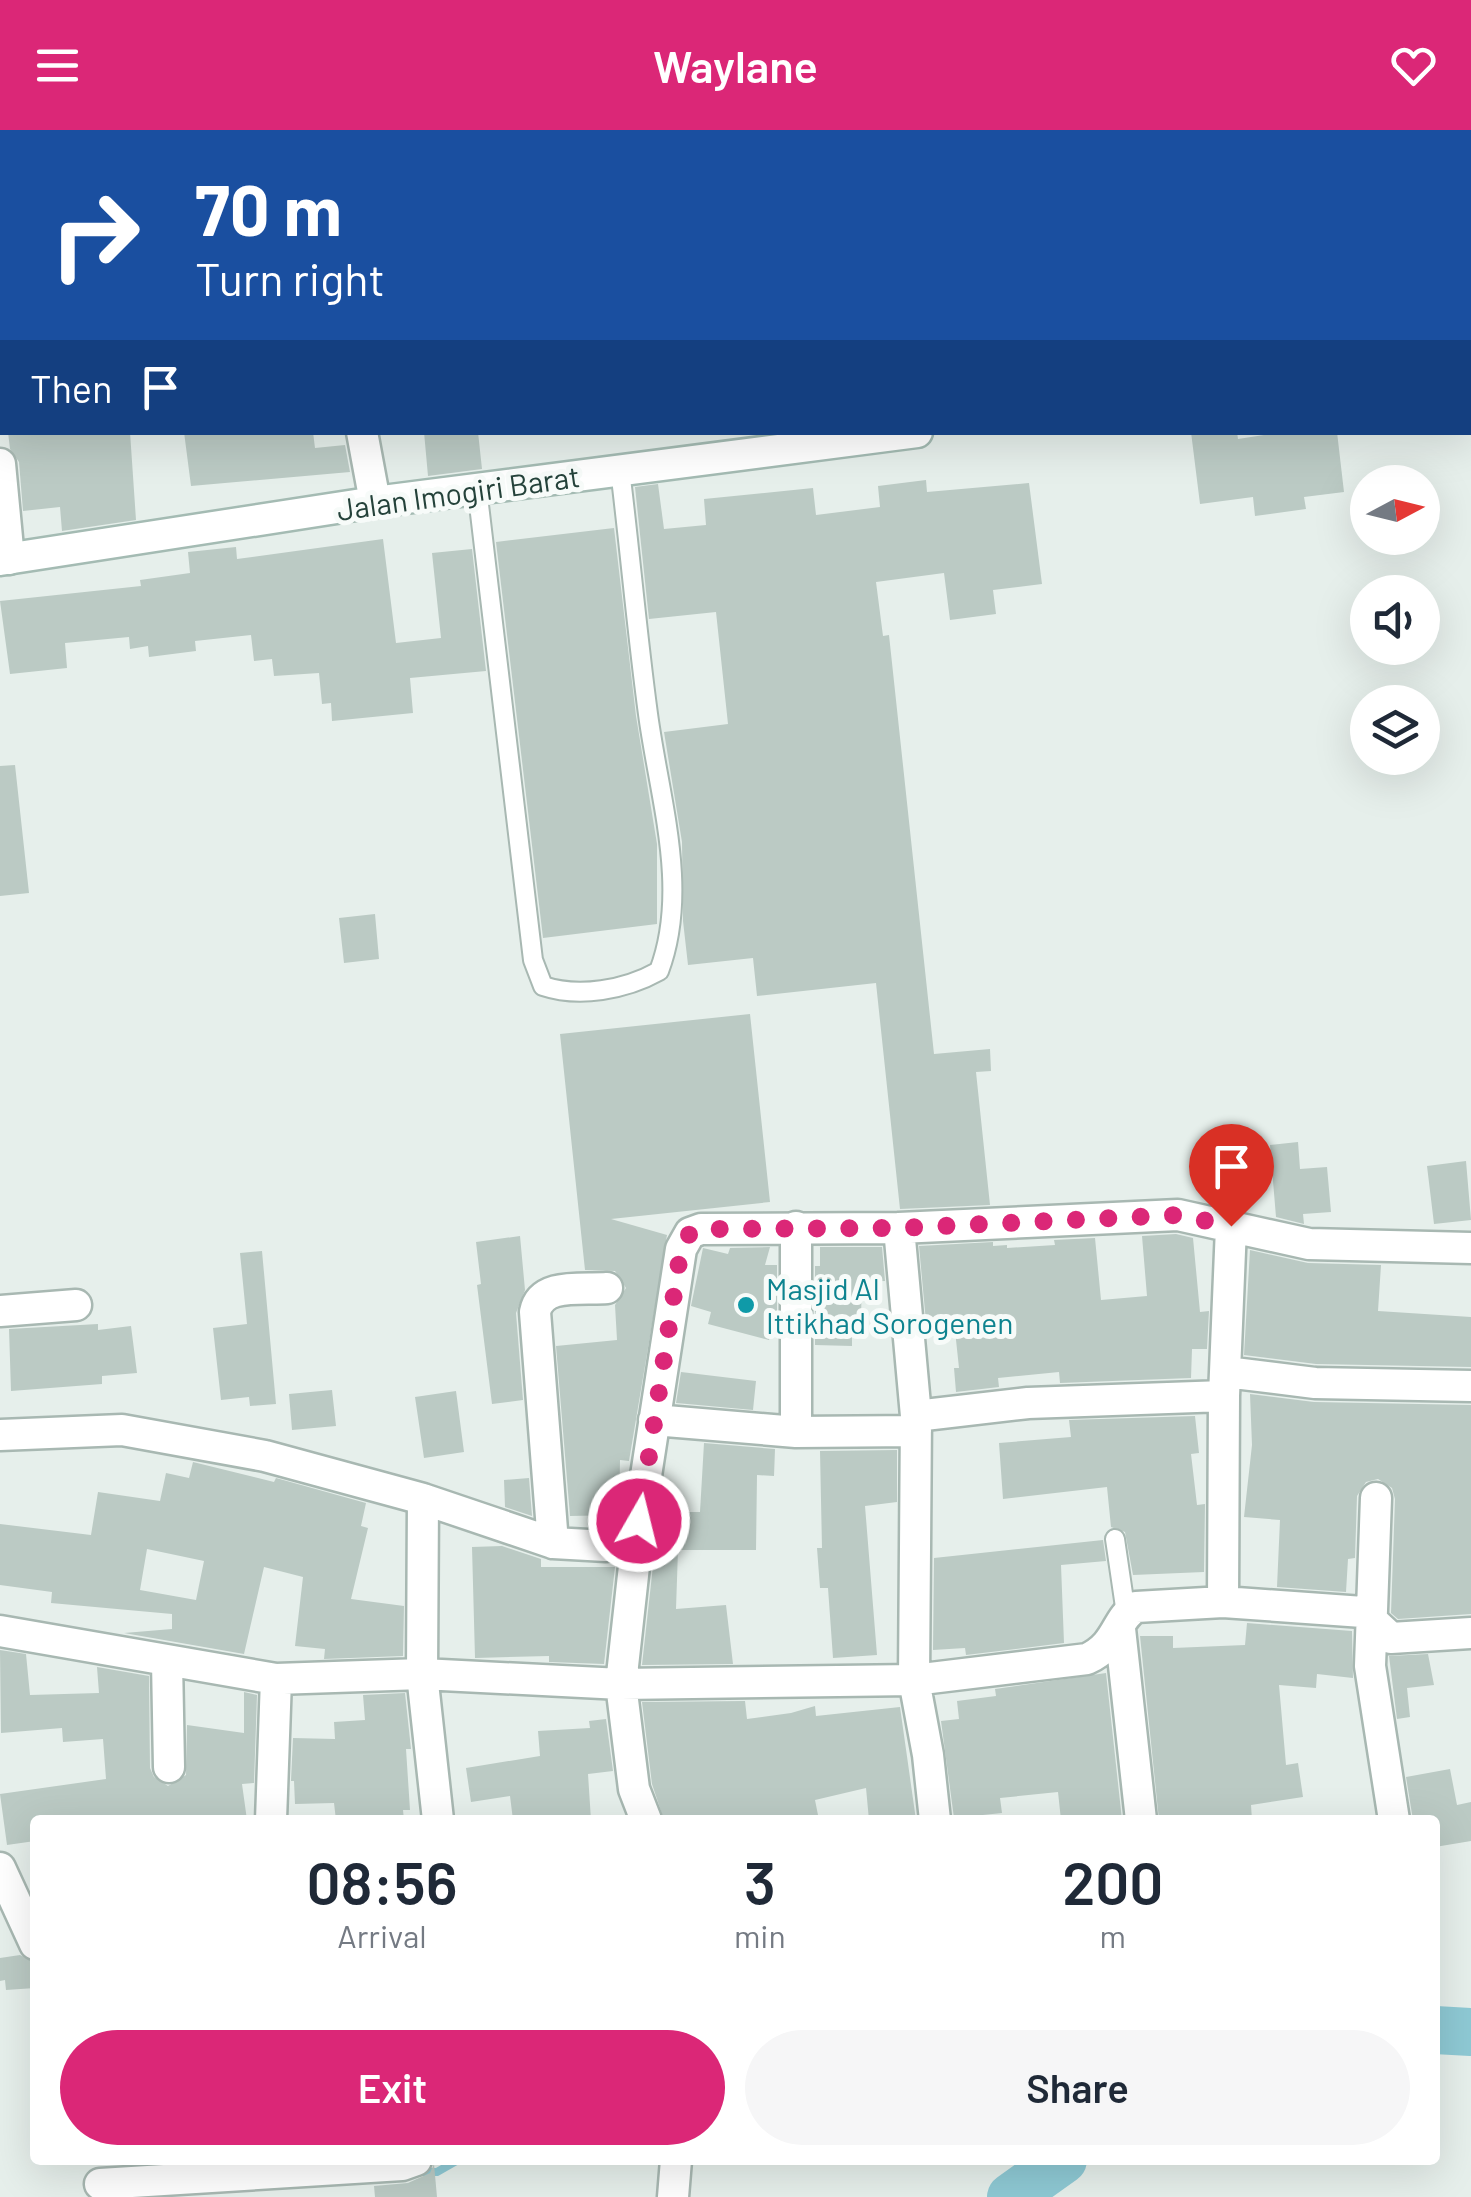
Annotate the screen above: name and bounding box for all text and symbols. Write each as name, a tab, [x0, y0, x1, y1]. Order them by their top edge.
icon: menu	[30, 38, 85, 93]
text: Waylane	[653, 38, 818, 92]
icon: heart	[1386, 38, 1441, 93]
text: 70 m	[195, 166, 342, 250]
icon: right	[30, 170, 160, 300]
text: Turn right	[195, 251, 385, 305]
icon: arrive	[133, 360, 188, 415]
text: Then	[30, 365, 113, 411]
street label: Jalan Imogiri Barat	[334, 457, 582, 527]
north arrow	[1350, 465, 1440, 555]
map controls	[1350, 465, 1440, 775]
button: sound	[1350, 575, 1440, 665]
button: layers	[1350, 685, 1440, 775]
pin	[1189, 1124, 1274, 1227]
icon: arrive	[1204, 1139, 1259, 1194]
place label: Masjid Al Ittikhad Sorogenen	[766, 1270, 1013, 1340]
marker: Masjid Al Ittikhad Sorogenen	[735, 1294, 757, 1316]
position arrow	[587, 1469, 691, 1573]
text: 08:56	[306, 1845, 457, 1917]
text: 3	[744, 1845, 776, 1917]
text: 200	[1062, 1845, 1163, 1917]
text: Arrival	[337, 1916, 427, 1954]
text: min	[734, 1916, 786, 1954]
text: m	[1100, 1916, 1126, 1954]
button: Exit	[60, 2030, 725, 2145]
button: Share	[745, 2030, 1410, 2145]

